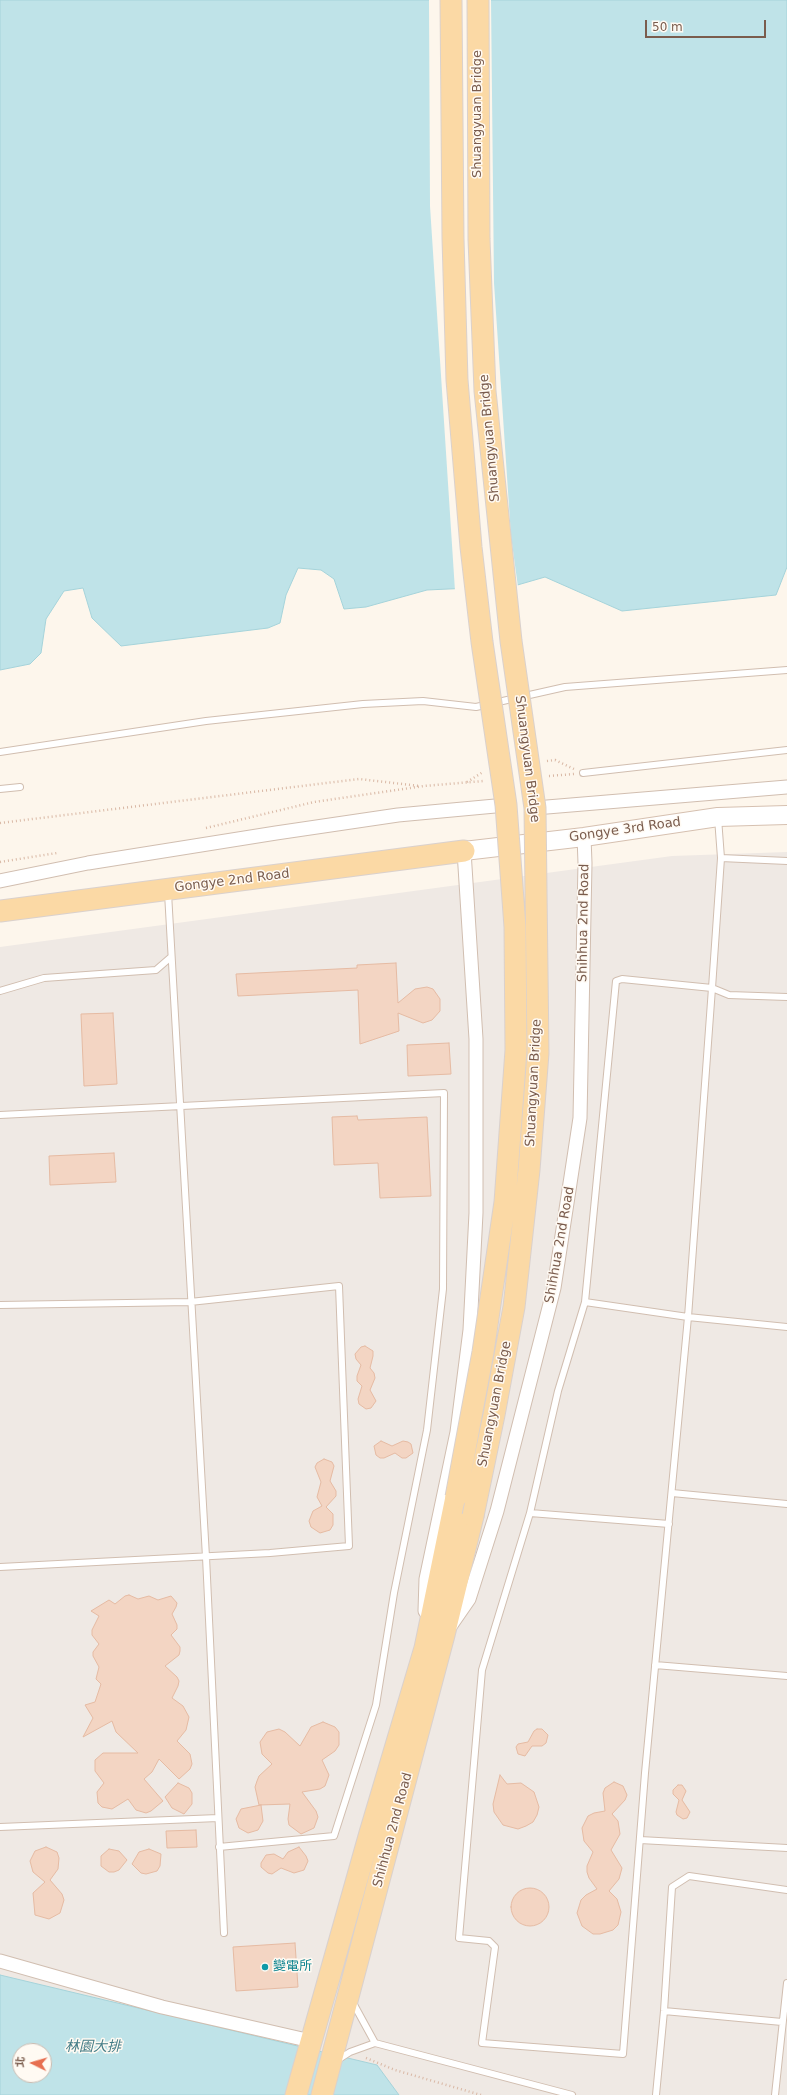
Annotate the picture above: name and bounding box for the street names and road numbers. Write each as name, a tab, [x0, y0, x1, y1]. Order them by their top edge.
street label: Shuangyuan Bridge	[470, 50, 486, 178]
street label: Shuangyuan Bridge	[477, 374, 503, 502]
street label: Shuangyuan Bridge	[511, 695, 543, 823]
street label: Gongye 3rd Road	[568, 814, 682, 846]
street label: Shihhua 2nd Road	[575, 864, 593, 982]
street label: Gongye 2nd Road	[174, 866, 290, 896]
street label: Shuangyuan Bridge	[523, 1019, 545, 1147]
street label: Shihhua 2nd Road	[542, 1185, 578, 1305]
street label: Shuangyuan Bridge	[475, 1340, 515, 1468]
street label: Shihhua 2nd Road	[370, 1771, 416, 1889]

